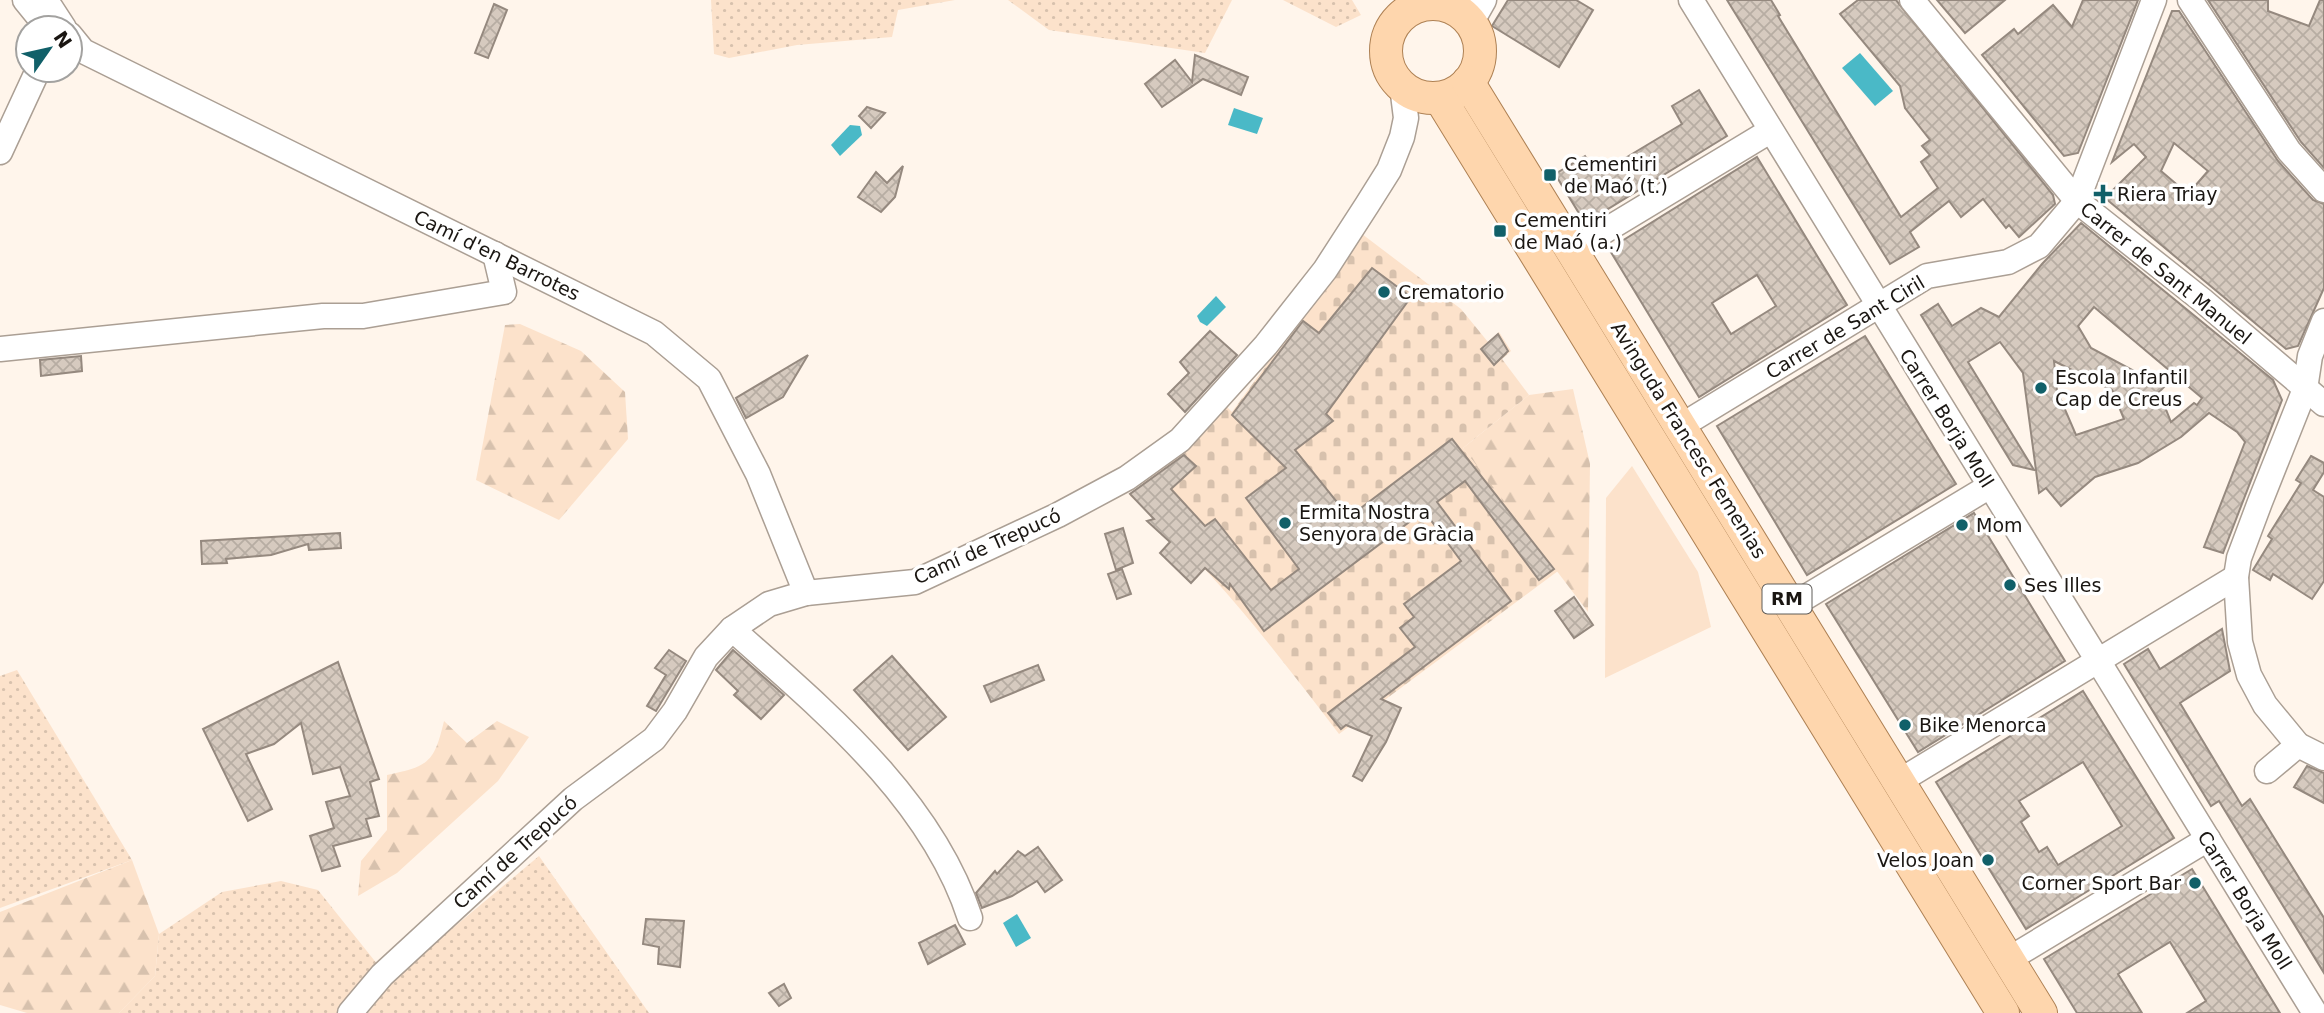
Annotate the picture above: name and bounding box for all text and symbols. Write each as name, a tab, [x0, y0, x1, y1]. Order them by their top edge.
north arrow	[14, 14, 84, 84]
text: N	[50, 27, 77, 52]
place label: Cementiri de Maó (t.)	[1564, 153, 1668, 197]
marker: Cementiri de Maó (t.)	[1542, 167, 1558, 183]
place label: Riera Triay	[2117, 183, 2217, 205]
marker: Riera Triay	[2095, 186, 2111, 202]
street label: Carrer de Sant Manuel	[2076, 197, 2256, 349]
street label: Camí d'en Barrotes	[410, 205, 584, 305]
place label: Cementiri de Maó (a.)	[1514, 209, 1622, 253]
marker: Cementiri de Maó (a.)	[1492, 223, 1508, 239]
street label: Carrer de Sant Ciril	[1762, 271, 1928, 383]
place label: Crematorio	[1398, 281, 1504, 303]
marker: Crematorio	[1376, 284, 1392, 300]
street label: Avinguda Francesc Femenias	[1607, 318, 1771, 562]
street label: Carrer Borja Moll	[1895, 345, 1999, 491]
place label: Escola Infantil Cap de Creus	[2055, 366, 2188, 410]
marker: Escola Infantil Cap de Creus	[2033, 380, 2049, 396]
place label: Ermita Nostra Senyora de Gràcia	[1299, 501, 1475, 545]
street label: Camí de Trepucó	[910, 504, 1064, 588]
place label: Mom	[1976, 514, 2023, 536]
marker: Ermita Nostra Senyora de Gràcia	[1277, 515, 1293, 531]
marker: Mom	[1954, 517, 1970, 533]
place label: Ses Illes	[2024, 574, 2101, 596]
marker: Ses Illes	[2002, 577, 2018, 593]
road number: RM	[1762, 584, 1812, 614]
place label: Bike Menorca	[1919, 714, 2047, 736]
marker: Bike Menorca	[1897, 717, 1913, 733]
street label: Camí de Trepucó	[449, 791, 581, 913]
street label: Carrer Borja Moll	[2193, 827, 2297, 973]
place label: Velos Joan	[1877, 849, 1974, 871]
marker: Velos Joan	[1980, 852, 1996, 868]
place label: Corner Sport Bar	[2022, 872, 2181, 894]
marker: Corner Sport Bar	[2187, 875, 2203, 891]

